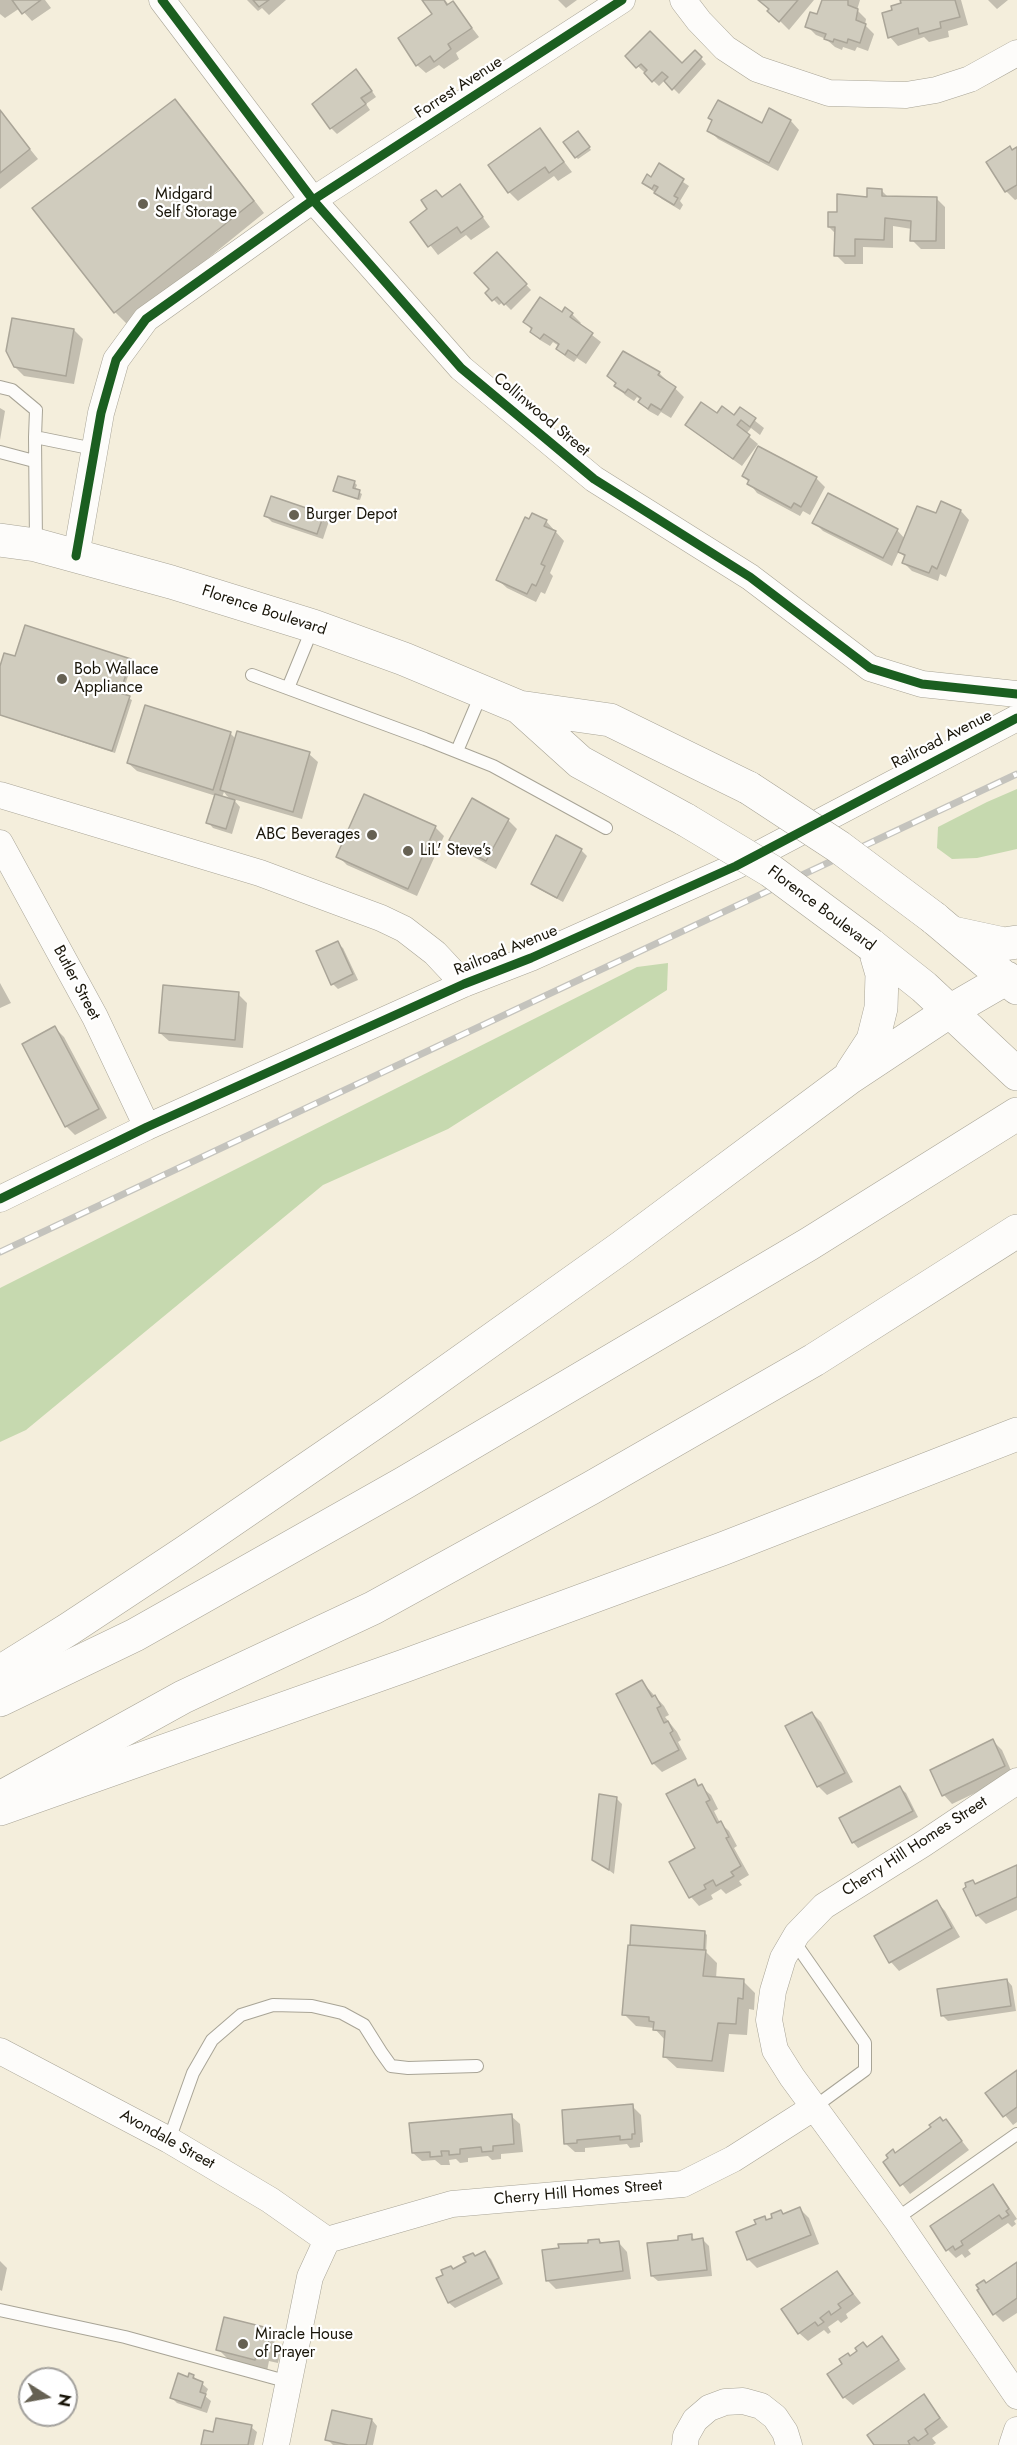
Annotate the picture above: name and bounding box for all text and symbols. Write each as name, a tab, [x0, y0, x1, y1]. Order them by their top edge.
street label: Forrest Avenue	[412, 53, 506, 123]
place label: Midgard Self Storage	[155, 185, 237, 223]
marker: Midgard Self Storage	[136, 197, 150, 211]
street label: Collinwood Street	[489, 369, 593, 461]
place label: Burger Depot	[306, 505, 397, 525]
marker: Burger Depot	[287, 508, 301, 522]
street label: Florence Boulevard	[199, 582, 329, 640]
place label: Bob Wallace Appliance	[74, 660, 158, 698]
marker: Bob Wallace Appliance	[55, 672, 69, 686]
street label: Railroad Avenue	[889, 706, 995, 774]
place label: ABC Beverages	[256, 825, 360, 845]
marker: ABC Beverages	[365, 828, 379, 842]
place label: LiL' Steve's	[420, 841, 491, 861]
marker: LiL' Steve's	[401, 844, 415, 858]
street label: Florence Boulevard	[763, 862, 879, 956]
street label: Railroad Avenue	[451, 922, 561, 980]
street label: Butler Street	[48, 942, 104, 1024]
street label: Cherry Hill Homes Street	[839, 1793, 991, 1901]
street label: Avondale Street	[116, 2106, 218, 2174]
street label: Cherry Hill Homes Street	[493, 2176, 663, 2210]
place label: Miracle House of Prayer	[255, 2325, 353, 2363]
marker: Miracle House of Prayer	[236, 2337, 250, 2351]
north arrow	[18, 2367, 78, 2427]
text: N	[52, 2392, 77, 2409]

